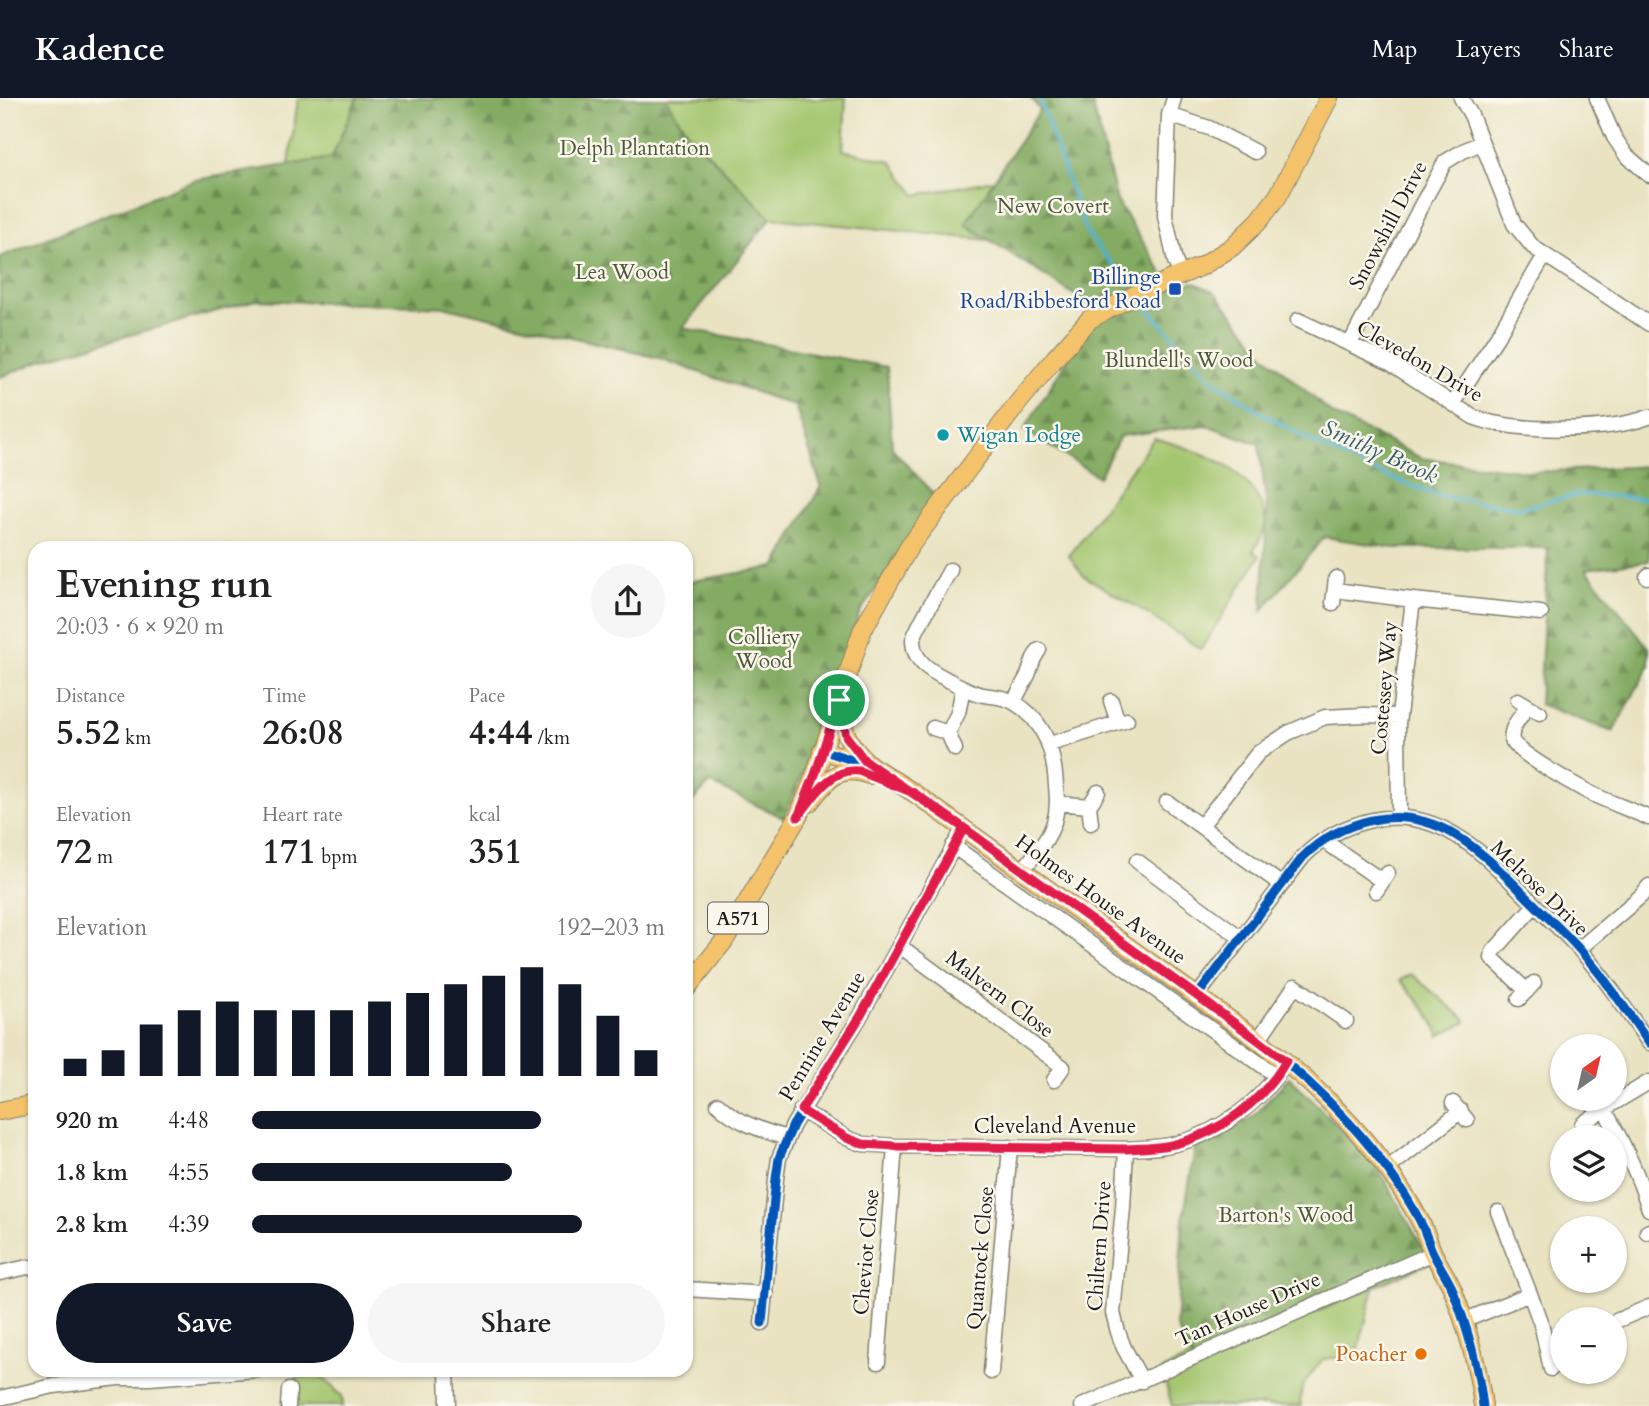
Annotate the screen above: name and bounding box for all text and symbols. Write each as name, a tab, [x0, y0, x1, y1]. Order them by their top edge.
text: Kadence	[35, 27, 165, 72]
text: Map	[1372, 33, 1418, 66]
text: Layers	[1456, 33, 1521, 66]
text: Share	[1559, 33, 1614, 66]
park label: Delph Plantation	[560, 134, 710, 163]
street label: Snowshill Drive	[1342, 156, 1435, 295]
park label: New Covert	[997, 192, 1109, 221]
park label: Lea Wood	[575, 258, 669, 287]
place label: Billinge Road/Ribbesford Road	[960, 263, 1161, 316]
marker: Billinge Road/Ribbesford Road	[1167, 281, 1183, 297]
street label: Clevedon Drive	[1351, 313, 1488, 409]
park label: Blundell's Wood	[1105, 346, 1253, 375]
water label: Smithy Brook	[1316, 412, 1444, 491]
place label: Wigan Lodge	[956, 421, 1081, 450]
marker: Wigan Lodge	[935, 427, 951, 443]
text: Evening run	[56, 559, 272, 611]
button: share	[591, 564, 665, 638]
text: 20:03 · 6 × 920 m	[56, 611, 224, 642]
street label: Costessey Way	[1364, 620, 1405, 756]
park label: Colliery Wood	[728, 623, 800, 676]
pin	[809, 670, 869, 730]
icon: arrive	[820, 681, 858, 719]
text: Distance	[56, 683, 125, 709]
text: Time	[262, 683, 306, 709]
text: Pace	[469, 683, 505, 709]
text: 5.52	[56, 709, 120, 757]
text: 26:08	[262, 709, 344, 757]
text: 4:44	[469, 709, 533, 757]
text: km	[120, 725, 151, 751]
text: /km	[533, 725, 570, 751]
text: Elevation	[56, 802, 131, 828]
text: Heart rate	[262, 802, 343, 828]
text: kcal	[469, 802, 501, 828]
street label: Holmes House Avenue	[1009, 827, 1192, 971]
text: 72	[56, 828, 92, 876]
text: 171	[262, 828, 316, 876]
text: 351	[469, 828, 522, 876]
street label: Melrose Drive	[1484, 834, 1595, 943]
text: m	[92, 844, 113, 870]
text: bpm	[316, 844, 358, 870]
road number: A571	[708, 902, 768, 933]
text: Elevation	[56, 912, 147, 943]
text: 192–203 m	[556, 912, 665, 943]
street label: Malvern Close	[939, 944, 1060, 1045]
street label: Pennine Avenue	[772, 966, 873, 1107]
north arrow	[1550, 1034, 1628, 1111]
map controls	[1550, 1034, 1627, 1384]
text: 920 m	[56, 1105, 119, 1136]
text: 4:48	[168, 1105, 209, 1136]
street label: Cleveland Avenue	[974, 1112, 1136, 1141]
button: layers	[1550, 1125, 1627, 1202]
text: 1.8 km	[56, 1157, 128, 1188]
text: 4:55	[168, 1157, 209, 1188]
street label: Chiltern Drive	[1080, 1180, 1119, 1312]
street label: Quantock Close	[960, 1185, 1001, 1331]
street label: Cheviot Close	[847, 1188, 886, 1316]
park label: Barton's Wood	[1218, 1201, 1354, 1230]
text: 2.8 km	[56, 1209, 128, 1240]
text: 4:39	[168, 1209, 209, 1240]
button: +	[1550, 1216, 1627, 1293]
street label: Tan House Drive	[1171, 1265, 1325, 1354]
button: Save	[56, 1283, 354, 1363]
button: Share	[368, 1283, 665, 1363]
button: −	[1550, 1307, 1627, 1384]
place label: Poacher	[1336, 1340, 1407, 1369]
marker: Poacher	[1413, 1346, 1429, 1362]

